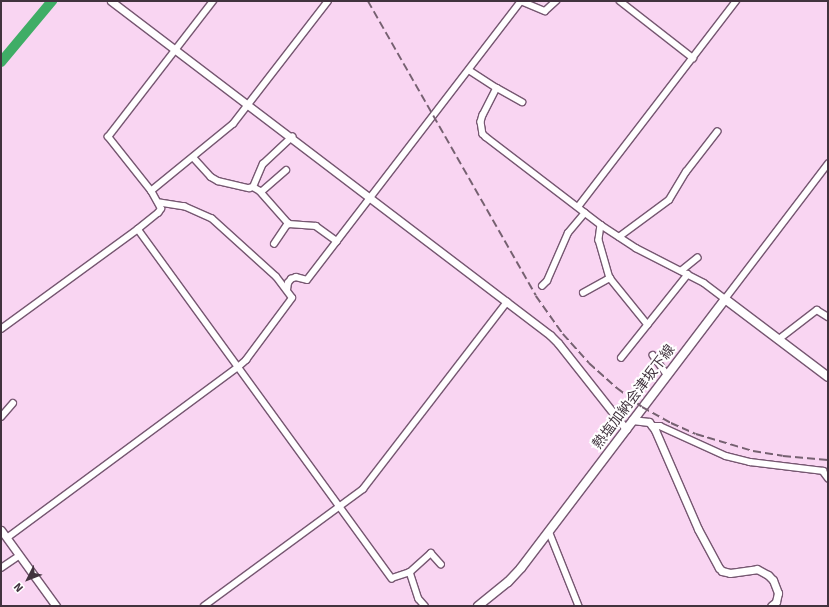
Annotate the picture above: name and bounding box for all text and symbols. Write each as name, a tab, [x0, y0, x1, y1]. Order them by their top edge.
street label: 熱塩加納会津坂下線	[589, 342, 679, 452]
north arrow	[8, 559, 48, 599]
text: N	[11, 580, 26, 595]

